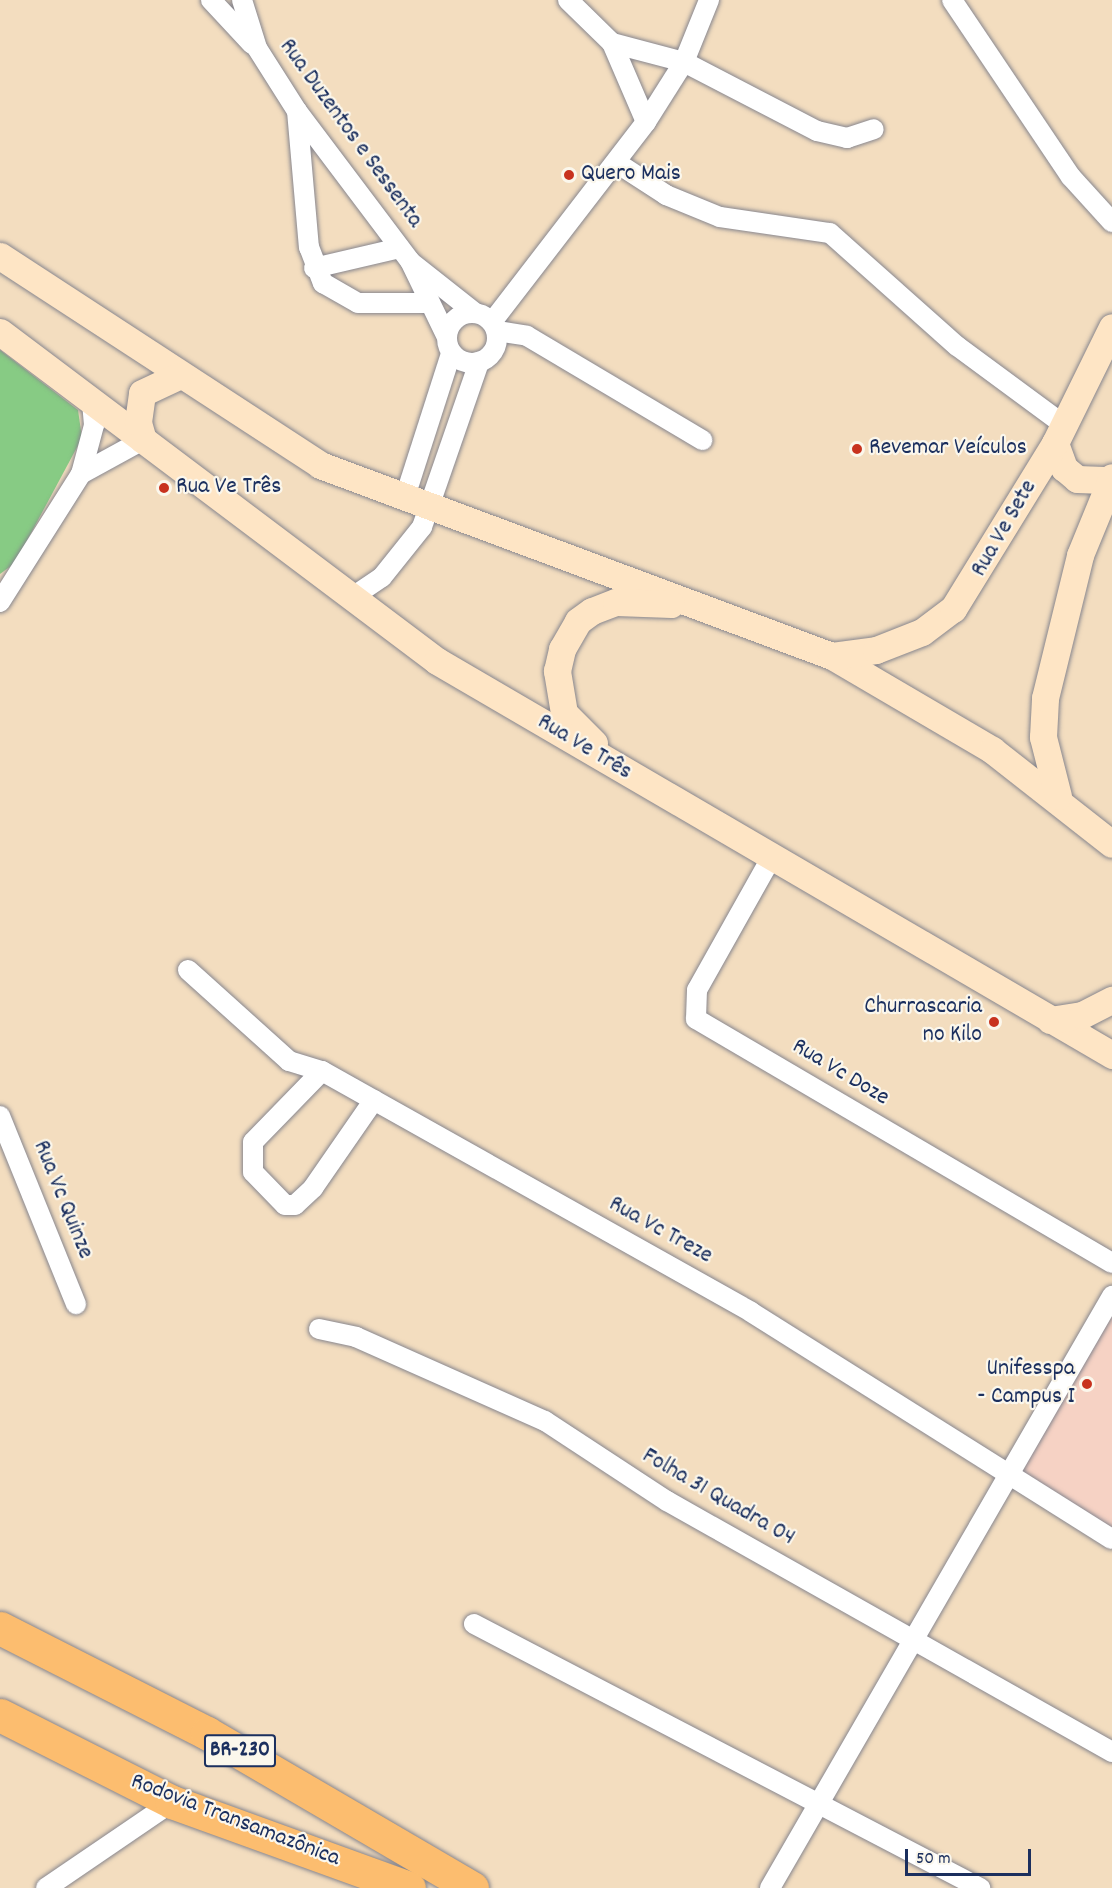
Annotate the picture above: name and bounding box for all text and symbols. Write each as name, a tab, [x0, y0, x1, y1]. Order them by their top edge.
street label: Rua Duzentos e Sessenta	[272, 34, 428, 234]
place label: Quero Mais	[581, 161, 681, 189]
marker: Quero Mais	[562, 168, 576, 182]
place label: Revemar Veículos	[869, 435, 1027, 463]
marker: Revemar Veículos	[850, 442, 864, 456]
place label: Rua Ve Três	[176, 474, 281, 502]
street label: Rua Ve Sete	[966, 475, 1044, 583]
marker: Rua Ve Três	[157, 481, 171, 495]
street label: Rua Ve Três	[531, 709, 637, 787]
place label: Churrascaria no Kilo	[864, 994, 982, 1050]
marker: Churrascaria no Kilo	[987, 1015, 1001, 1029]
street label: Rua Vc Doze	[786, 1033, 894, 1113]
street label: Rua Vc Quinze	[25, 1137, 99, 1263]
street label: Rua Vc Treze	[603, 1191, 717, 1271]
place label: Unifesspa - Campus I	[977, 1356, 1075, 1412]
marker: Unifesspa - Campus I	[1080, 1377, 1094, 1391]
street label: Folha 31 Quadra 04	[636, 1443, 800, 1553]
road number: BR-230	[202, 1732, 278, 1770]
street label: Rodovia Transamazônica	[126, 1768, 344, 1874]
scale bar	[908, 1837, 1034, 1875]
text: 50 m	[916, 1847, 951, 1872]

